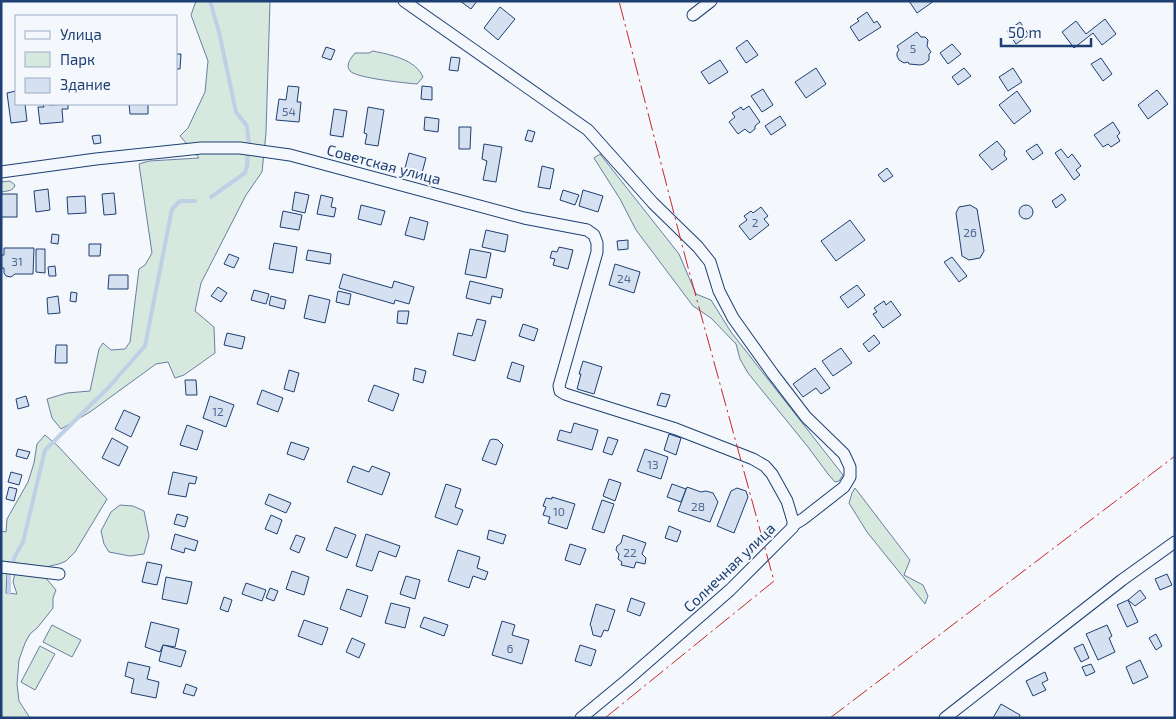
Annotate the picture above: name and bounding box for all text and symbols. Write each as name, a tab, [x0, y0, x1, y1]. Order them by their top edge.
legend	[15, 15, 178, 105]
scale bar	[1001, 15, 1091, 47]
text: 50 m	[1008, 23, 1042, 41]
text: Улица	[60, 25, 102, 43]
house number: 5	[910, 41, 916, 55]
text: Парк	[60, 50, 95, 68]
text: Здание	[60, 75, 111, 93]
house number: 54	[282, 104, 296, 118]
street label: Советская улица	[325, 140, 443, 189]
house number: 2	[752, 215, 759, 229]
house number: 26	[963, 225, 977, 239]
house number: 31	[11, 254, 23, 268]
house number: 24	[617, 271, 631, 285]
house number: 12	[212, 404, 224, 418]
house number: 13	[647, 457, 659, 471]
house number: 28	[691, 499, 705, 513]
house number: 10	[553, 504, 565, 518]
street label: Солнечная улица	[679, 519, 779, 616]
house number: 22	[623, 545, 637, 559]
house number: 6	[507, 641, 514, 655]

